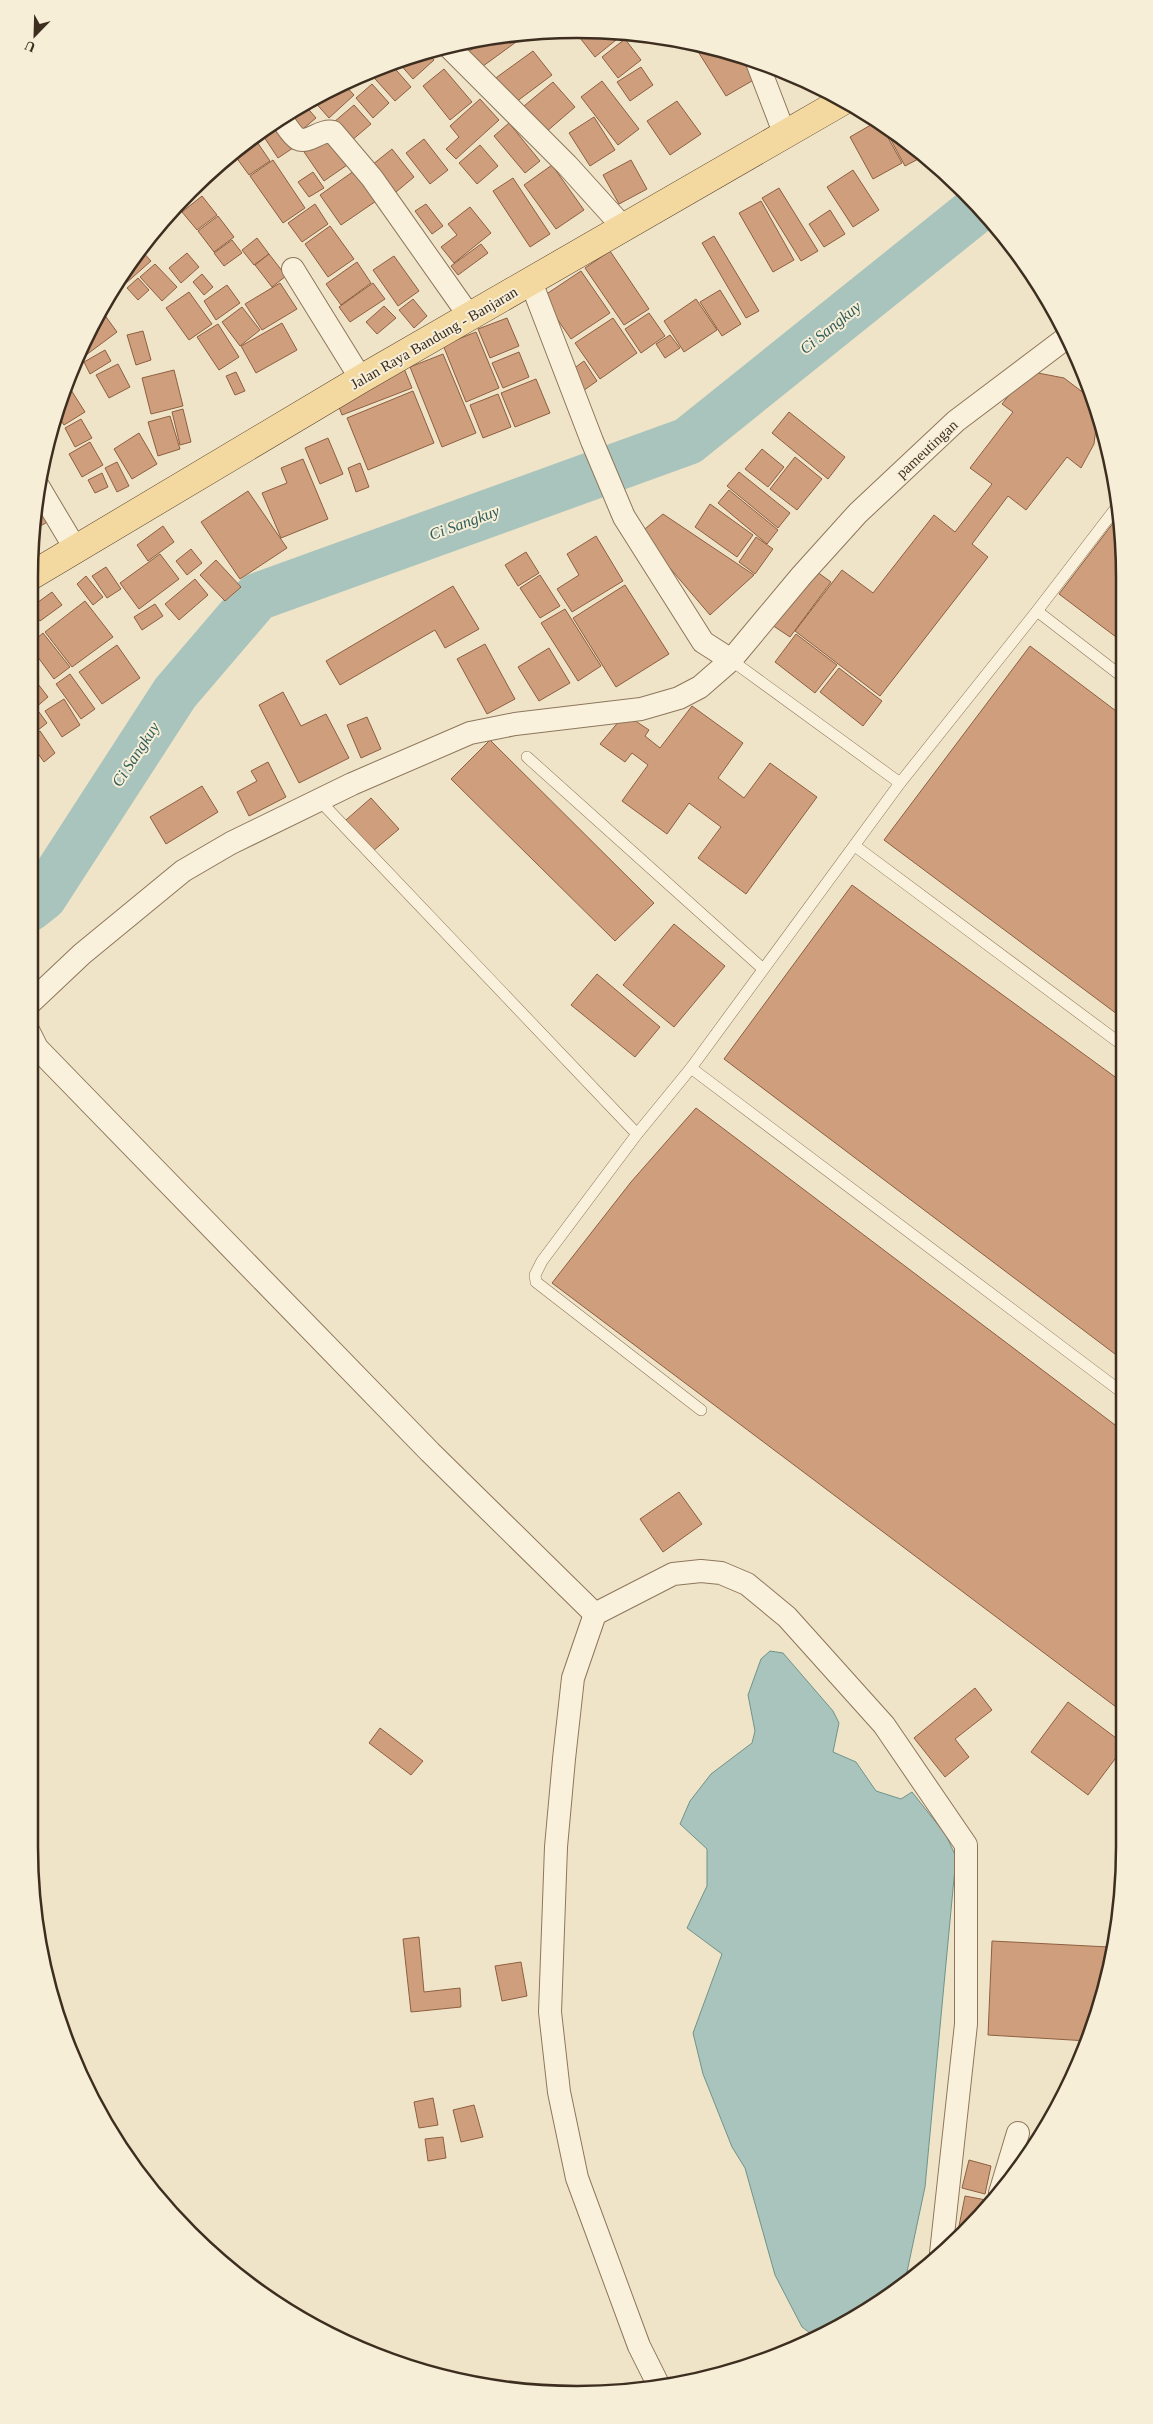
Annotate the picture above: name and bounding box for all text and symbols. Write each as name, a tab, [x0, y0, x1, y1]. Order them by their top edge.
north arrow	[10, 10, 60, 60]
text: U	[23, 38, 38, 55]
street label: Jalan Raya Bandung - Banjaran	[348, 283, 521, 392]
water label: Ci Sangkuy	[796, 297, 865, 358]
street label: pameutingan	[893, 416, 961, 481]
water label: Ci Sangkuy	[427, 502, 503, 544]
water label: Ci Sangkuy	[108, 718, 164, 790]

